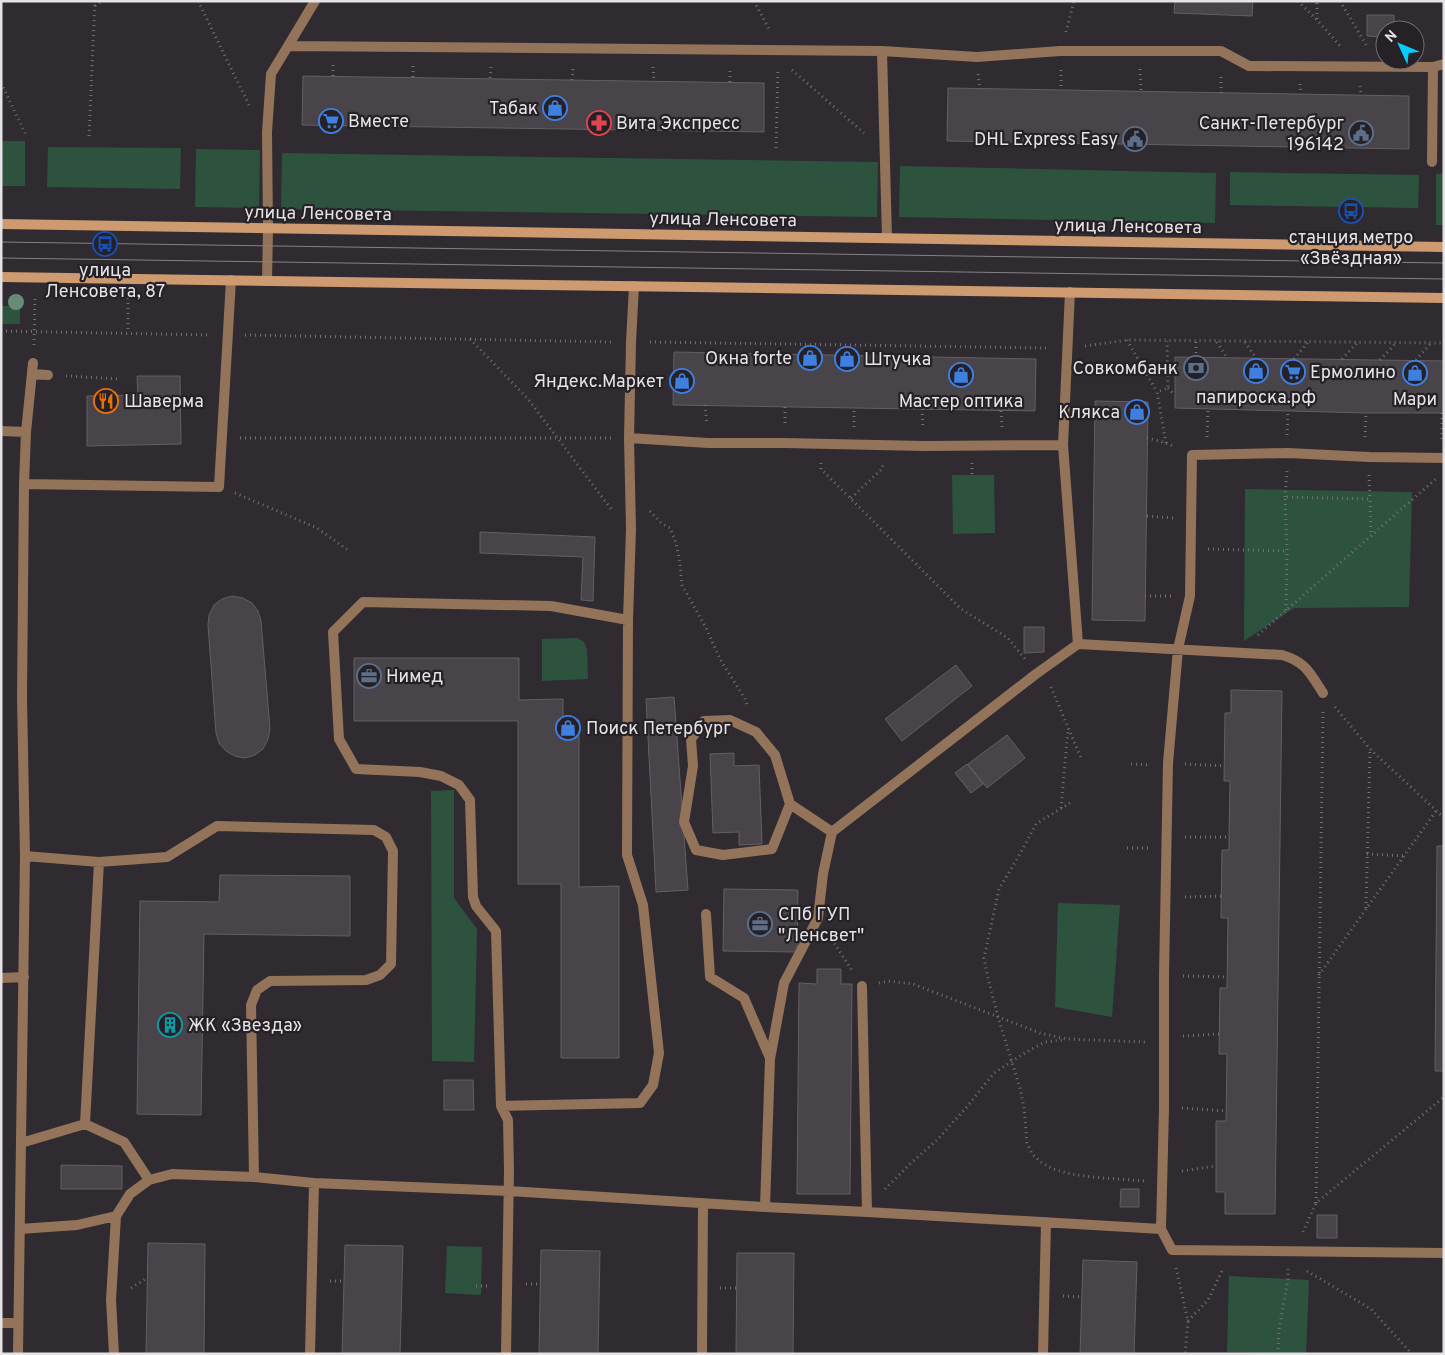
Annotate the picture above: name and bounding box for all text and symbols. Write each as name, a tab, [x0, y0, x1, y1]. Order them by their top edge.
north arrow	[1375, 20, 1425, 70]
text: N	[1382, 27, 1401, 47]
shop icon: Табак	[542, 95, 568, 121]
place label: Табак	[489, 98, 538, 121]
supermarket icon: Вместе	[318, 108, 344, 134]
pharmacy icon: Вита Экспресс	[586, 110, 612, 136]
place label: Вместе	[348, 111, 409, 134]
place label: Вита Экспресс	[616, 113, 740, 136]
place label: Санкт-Петербург 196142	[1199, 113, 1344, 157]
public building icon: Санкт-Петербург 196142	[1348, 120, 1374, 146]
public building icon: DHL Express Easy	[1122, 126, 1148, 152]
place label: DHL Express Easy	[974, 129, 1118, 152]
bus stop icon: станция метро «Звёздная»	[1338, 198, 1364, 224]
street label: улица Ленсовета	[244, 202, 392, 227]
street label: улица Ленсовета	[649, 208, 797, 233]
street label: улица Ленсовета	[1054, 215, 1202, 240]
place label: станция метро «Звёздная»	[1289, 227, 1413, 271]
bus stop icon: улица Ленсовета, 87	[92, 231, 118, 257]
place label: улица Ленсовета, 87	[45, 260, 165, 304]
shop icon: Окна forte	[797, 345, 823, 371]
shop icon: Штучка	[834, 346, 860, 372]
place label: Окна forte	[705, 348, 792, 371]
place label: Штучка	[864, 349, 931, 372]
bank icon: Совкомбанк	[1183, 355, 1209, 381]
place label: Совкомбанк	[1073, 358, 1178, 381]
shop icon: папироска.рф	[1243, 358, 1269, 384]
supermarket icon: Ермолино	[1280, 359, 1306, 385]
shop icon: Мари	[1402, 360, 1428, 386]
shop icon: Мастер оптика	[948, 362, 974, 388]
place label: Ермолино	[1310, 362, 1396, 385]
shop icon: Яндекс.Маркет	[669, 368, 695, 394]
place label: Яндекс.Маркет	[533, 371, 664, 394]
place label: папироска.рф	[1196, 387, 1316, 410]
restaurant icon: Шаверма	[93, 388, 119, 414]
place label: Мари	[1393, 389, 1437, 412]
place label: Шаверма	[124, 391, 204, 414]
place label: Мастер оптика	[899, 391, 1023, 414]
shop icon: Клякса	[1124, 399, 1150, 425]
place label: Клякса	[1058, 402, 1120, 425]
office icon: Нимед	[356, 663, 382, 689]
place label: Нимед	[386, 666, 443, 689]
shop icon: Поиск Петербург	[555, 715, 581, 741]
place label: Поиск Петербург	[586, 718, 731, 741]
place label: СПб ГУП "Ленсвет"	[778, 904, 864, 948]
office icon: СПб ГУП "Ленсвет"	[747, 911, 773, 937]
building icon: ЖК «Звезда»	[157, 1012, 183, 1038]
place label: ЖК «Звезда»	[188, 1015, 302, 1038]

